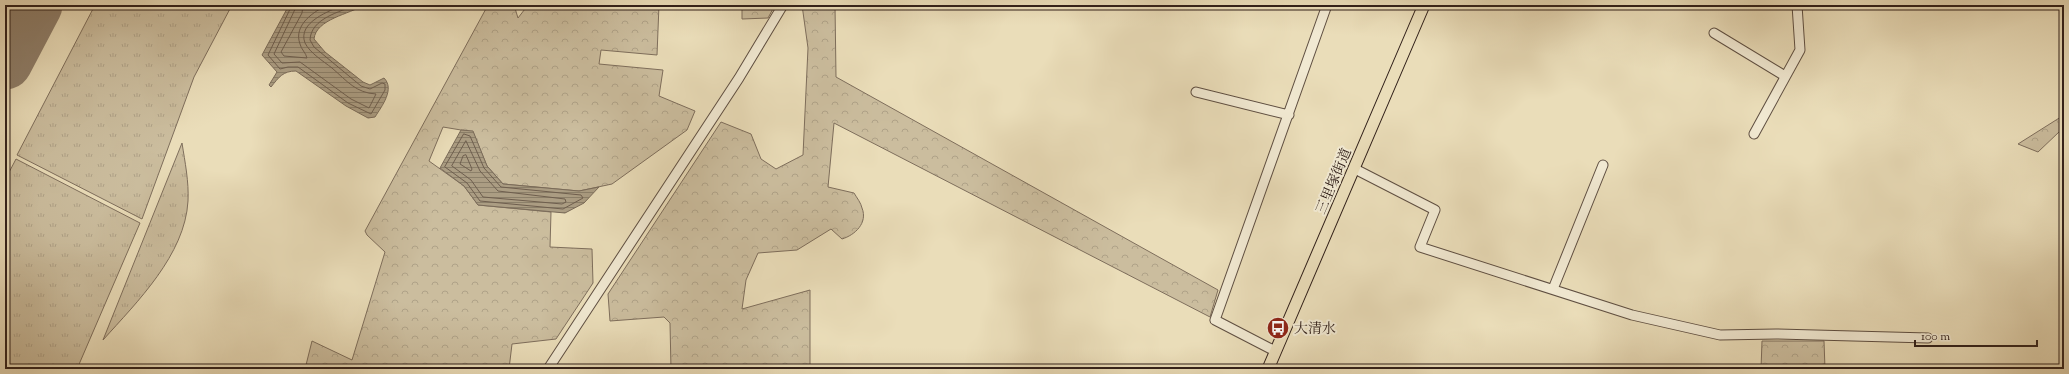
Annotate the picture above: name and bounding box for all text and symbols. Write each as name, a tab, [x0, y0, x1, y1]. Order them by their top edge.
street label: 三里塚街道	[1312, 146, 1358, 218]
bus stop icon: 大清水	[1265, 315, 1291, 341]
place label: 大清水	[1294, 320, 1336, 340]
scale bar	[1915, 322, 2037, 348]
text: 100 m	[1921, 328, 1950, 346]

